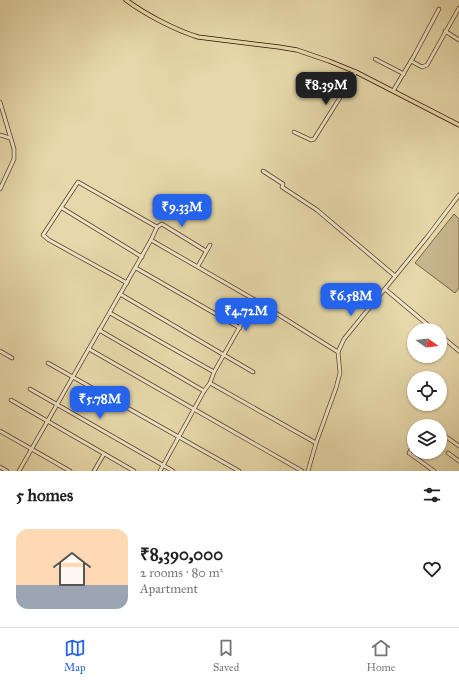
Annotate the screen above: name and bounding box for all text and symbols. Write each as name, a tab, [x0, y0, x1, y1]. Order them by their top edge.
pin: ₹8.39M	[293, 72, 359, 106]
text: ₹8.39M	[305, 77, 347, 93]
pin: ₹9.33M	[149, 194, 215, 228]
text: ₹9.33M	[162, 199, 202, 215]
pin: ₹6.58M	[318, 283, 384, 317]
text: ₹6.58M	[330, 288, 372, 304]
pin: ₹4.72M	[213, 298, 279, 332]
text: ₹4.72M	[224, 303, 268, 319]
north arrow	[407, 323, 447, 363]
map controls	[407, 323, 447, 459]
button: locate	[407, 371, 447, 411]
pin: ₹5.78M	[67, 386, 133, 420]
text: ₹5.78M	[79, 391, 121, 407]
button: layers	[407, 419, 447, 459]
icon: filters	[421, 484, 443, 506]
text: 5 homes	[16, 485, 73, 506]
text: ₹8,390,000	[140, 544, 223, 565]
icon: home	[48, 545, 96, 593]
icon: heart	[421, 558, 443, 580]
text: 2 rooms · 80 m²	[140, 565, 223, 581]
text: Apartment	[140, 581, 198, 597]
tab: Map	[64, 637, 86, 674]
tab: Saved	[213, 637, 239, 674]
tab: Home	[367, 637, 395, 674]

